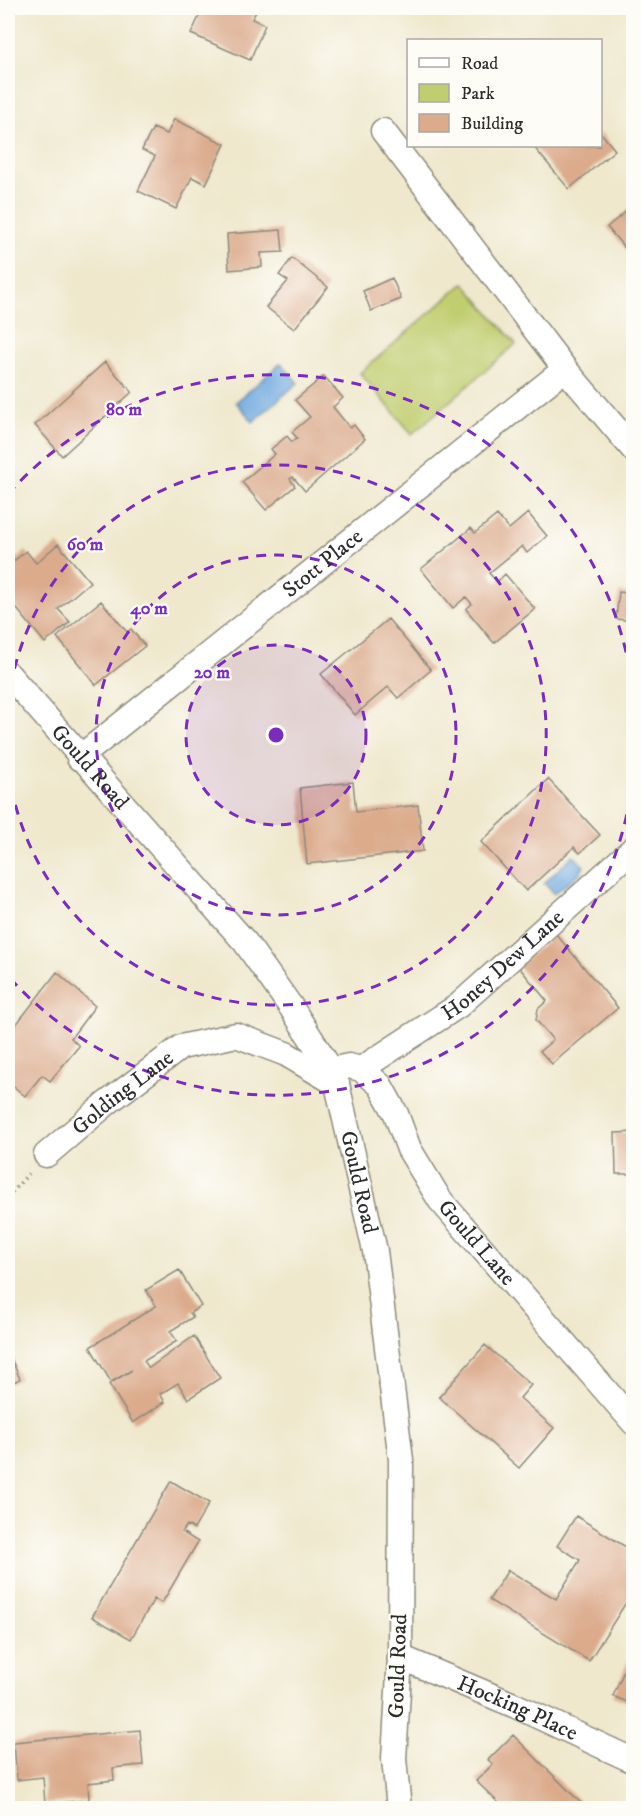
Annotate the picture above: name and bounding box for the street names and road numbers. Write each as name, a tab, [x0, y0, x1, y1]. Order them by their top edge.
street label: Stott Place	[277, 523, 368, 603]
street label: Gould Road	[45, 719, 135, 815]
street label: Honey Dew Lane	[436, 904, 569, 1027]
street label: Golding Lane	[66, 1044, 179, 1141]
street label: Gould Road	[335, 1128, 384, 1236]
street label: Gould Lane	[432, 1194, 521, 1291]
street label: Gould Road	[383, 1613, 413, 1719]
street label: Hocking Place	[453, 1669, 582, 1746]

